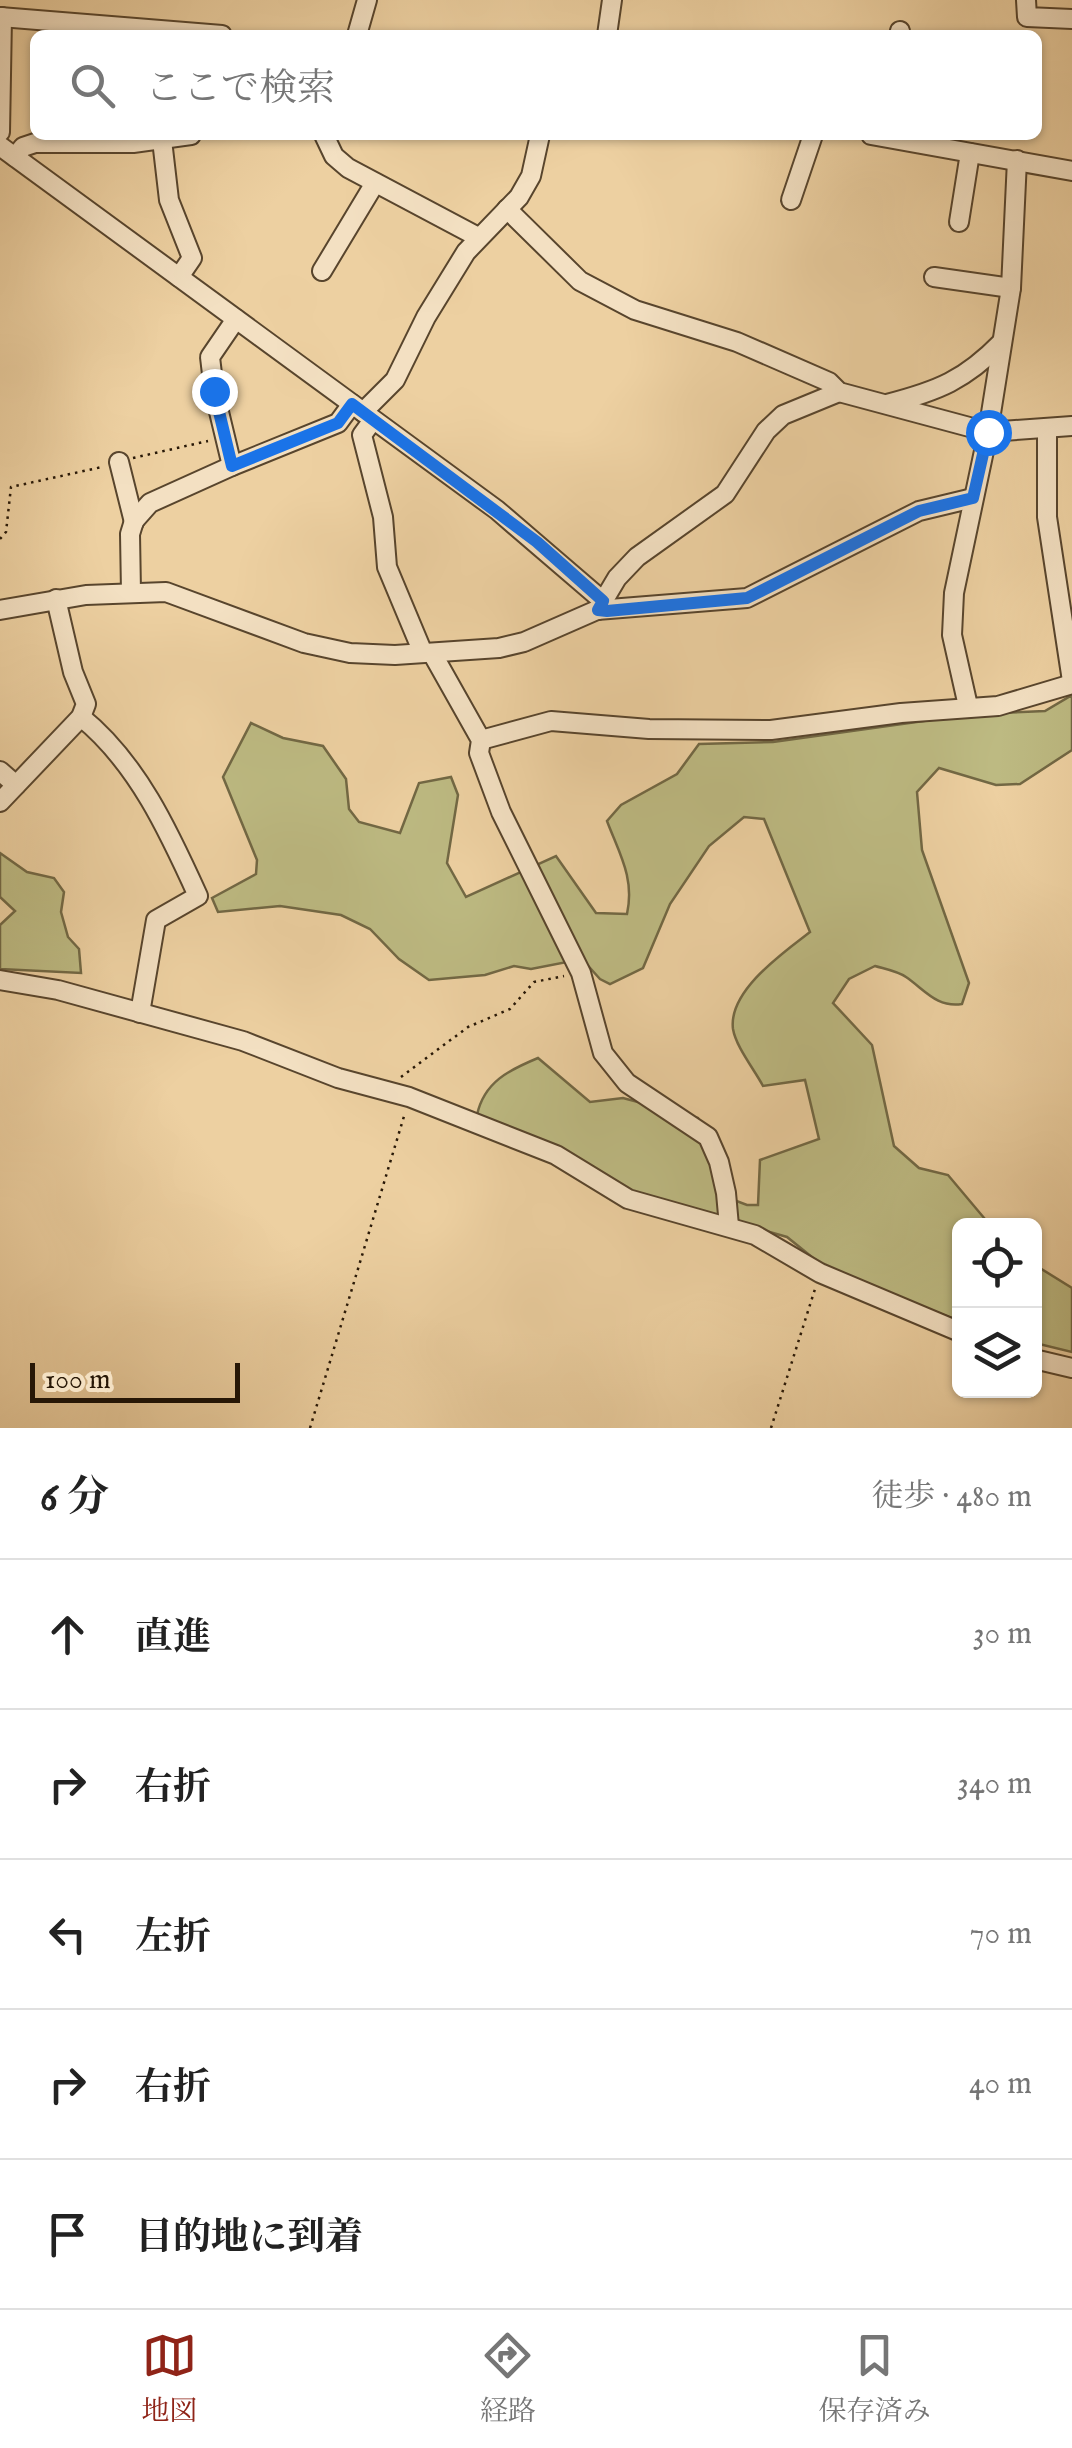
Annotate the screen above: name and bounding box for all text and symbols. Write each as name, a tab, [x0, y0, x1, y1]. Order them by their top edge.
search box	[30, 30, 1042, 140]
icon: search	[65, 58, 120, 113]
text: ここで検索	[145, 66, 335, 114]
route end	[192, 369, 238, 415]
route start	[966, 410, 1012, 456]
map controls	[952, 1218, 1042, 1398]
button: locate	[952, 1218, 1042, 1308]
button: layers	[952, 1308, 1042, 1398]
scale bar	[30, 1358, 240, 1402]
text: 100 m	[45, 1363, 111, 1398]
text: 6 分	[40, 1472, 109, 1525]
text: 徒歩 · 480 m	[871, 1477, 1032, 1518]
icon: ahead	[40, 1607, 95, 1662]
text: 30 m	[973, 1614, 1032, 1655]
text: 直進	[135, 1615, 211, 1663]
icon: right	[40, 1757, 95, 1812]
text: 340 m	[957, 1764, 1032, 1805]
text: 右折	[135, 1765, 211, 1813]
icon: left	[40, 1907, 95, 1962]
text: 70 m	[970, 1914, 1032, 1955]
text: 左折	[135, 1915, 211, 1963]
icon: right	[40, 2057, 95, 2112]
text: 40 m	[969, 2064, 1032, 2105]
text: 右折	[135, 2065, 211, 2113]
icon: arrive	[40, 2207, 95, 2262]
text: 目的地に到着	[135, 2215, 363, 2263]
tab: 地図	[141, 2328, 197, 2430]
tab: 経路	[480, 2328, 536, 2430]
tab: 保存済み	[819, 2328, 931, 2430]

